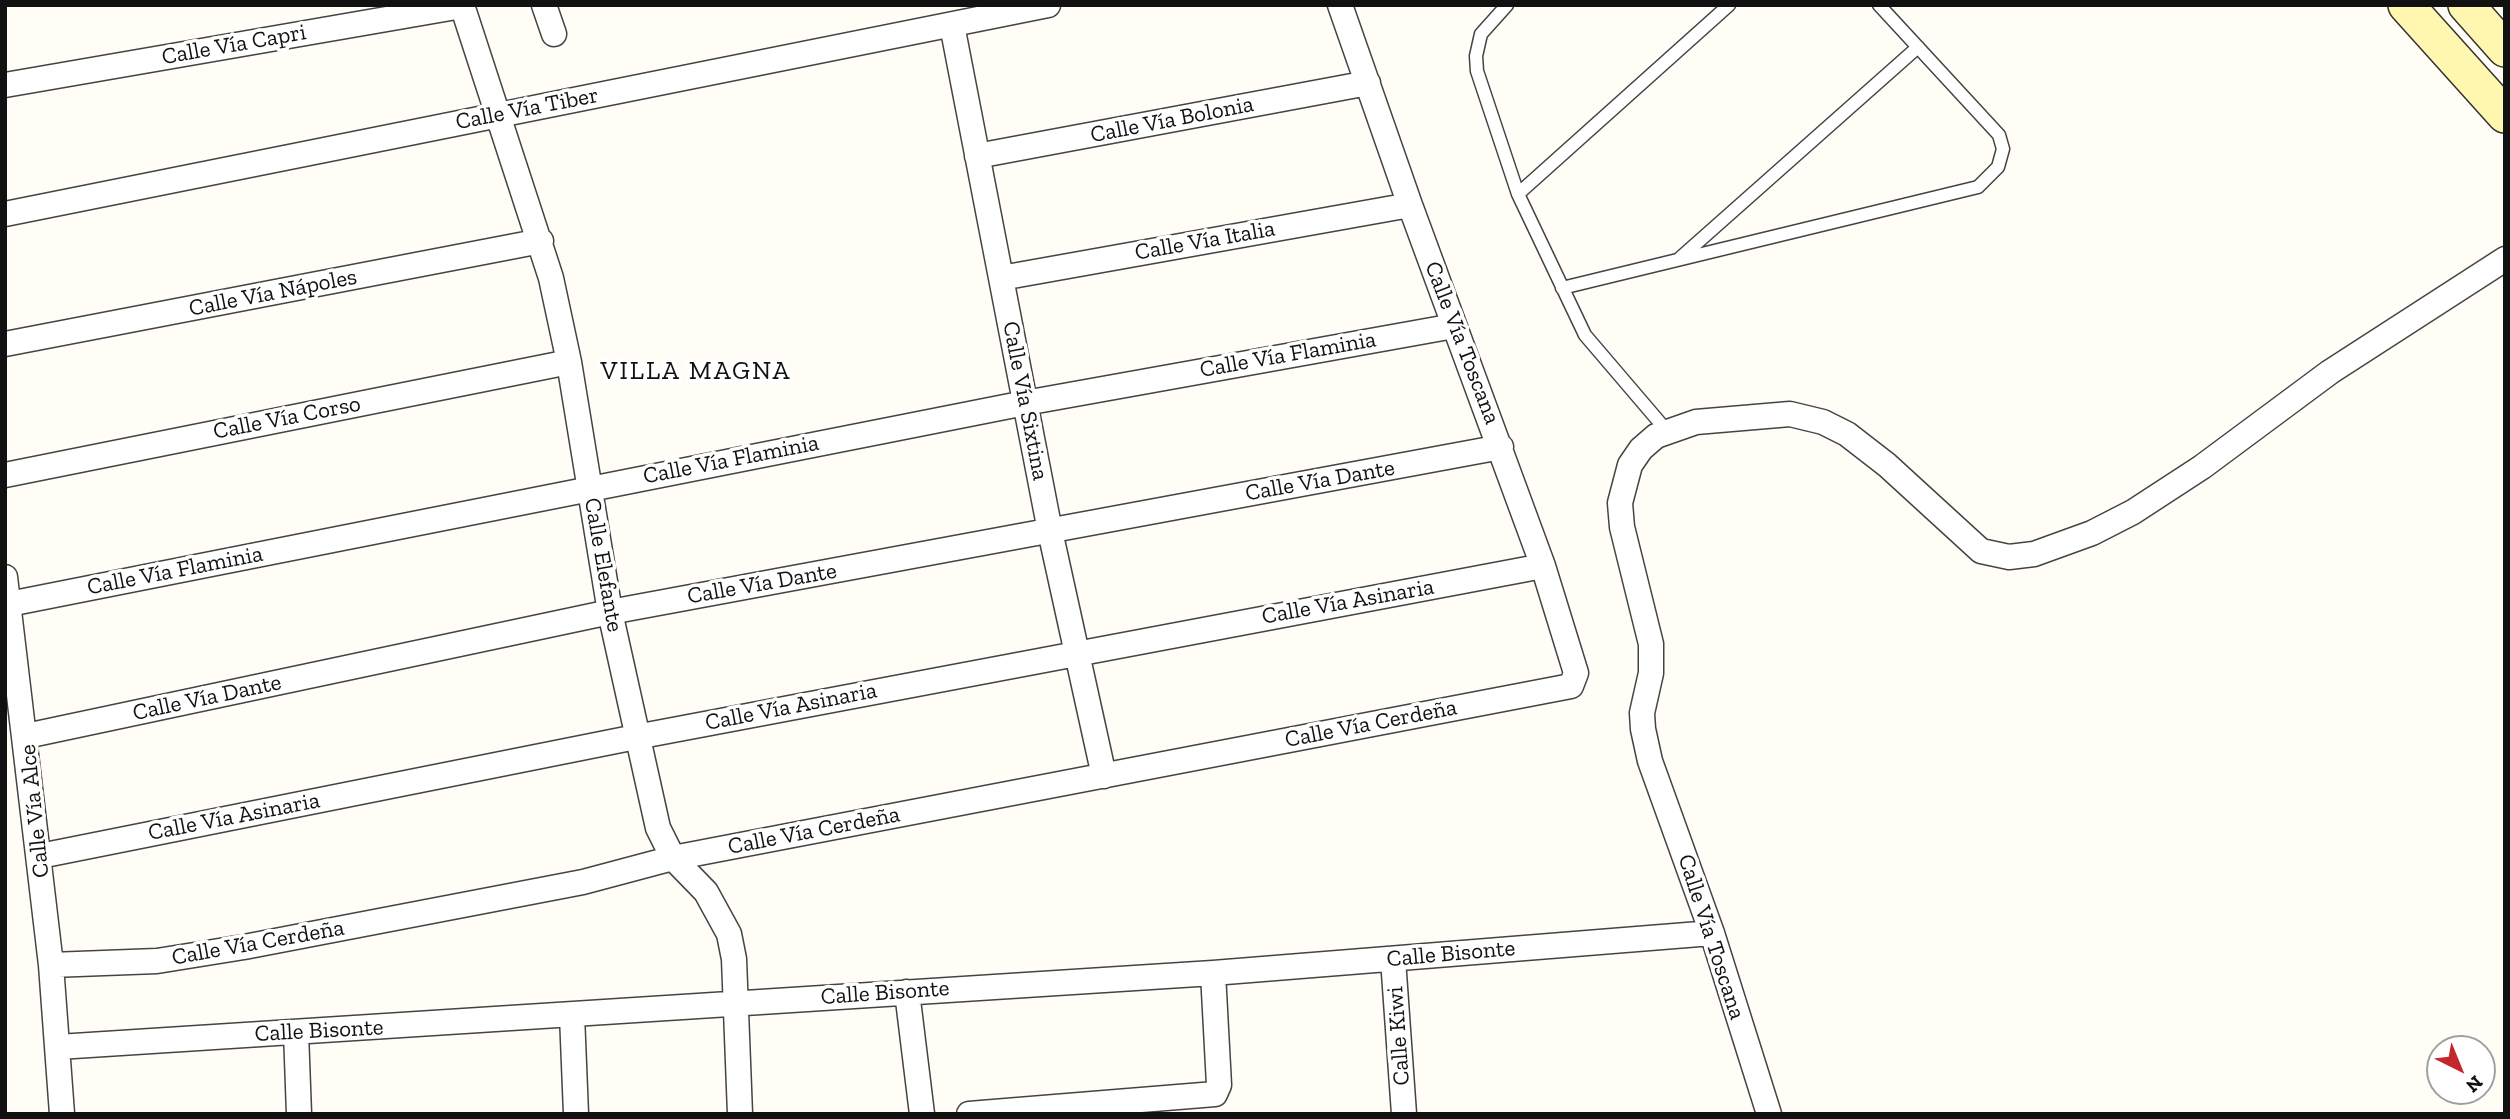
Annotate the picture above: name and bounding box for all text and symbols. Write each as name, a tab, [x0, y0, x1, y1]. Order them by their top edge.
street label: Calle Vía Capri	[160, 19, 308, 71]
street label: Calle Vía Tiber	[453, 82, 601, 136]
street label: Calle Vía Bolonia	[1088, 91, 1256, 149]
street label: Calle Vía Italia	[1133, 215, 1277, 267]
street label: Calle Vía Toscana	[1418, 258, 1506, 428]
street label: Calle Vía Nápoles	[187, 263, 359, 323]
street label: Calle Vía Sixtina	[996, 319, 1054, 483]
street label: Calle Vía Flaminia	[1198, 326, 1378, 384]
district label: VILLA MAGNA	[602, 356, 790, 388]
street label: Calle Vía Corso	[211, 390, 363, 446]
street label: Calle Vía Flaminia	[641, 429, 821, 491]
street label: Calle Vía Dante	[1243, 454, 1397, 508]
street label: Calle Elefante	[578, 496, 628, 634]
street label: Calle Vía Flaminia	[85, 540, 265, 602]
street label: Calle Vía Dante	[685, 557, 839, 611]
street label: Calle Vía Asinaria	[1260, 573, 1436, 631]
street label: Calle Vía Dante	[130, 669, 284, 727]
street label: Calle Vía Asinaria	[703, 677, 879, 737]
street label: Calle Vía Cerdeña	[1283, 694, 1459, 754]
street label: Calle Vía Alce	[14, 743, 56, 879]
street label: Calle Vía Asinaria	[146, 787, 322, 847]
street label: Calle Vía Cerdeña	[726, 801, 902, 861]
street label: Calle Vía Toscana	[1671, 851, 1751, 1023]
street label: Calle Vía Cerdeña	[170, 914, 346, 972]
street label: Calle Bisonte	[1386, 935, 1516, 973]
street label: Calle Bisonte	[820, 975, 950, 1011]
street label: Calle Kiwi	[1382, 986, 1416, 1086]
street label: Calle Bisonte	[254, 1014, 384, 1048]
north arrow	[2426, 1035, 2496, 1105]
text: N	[2461, 1071, 2487, 1098]

